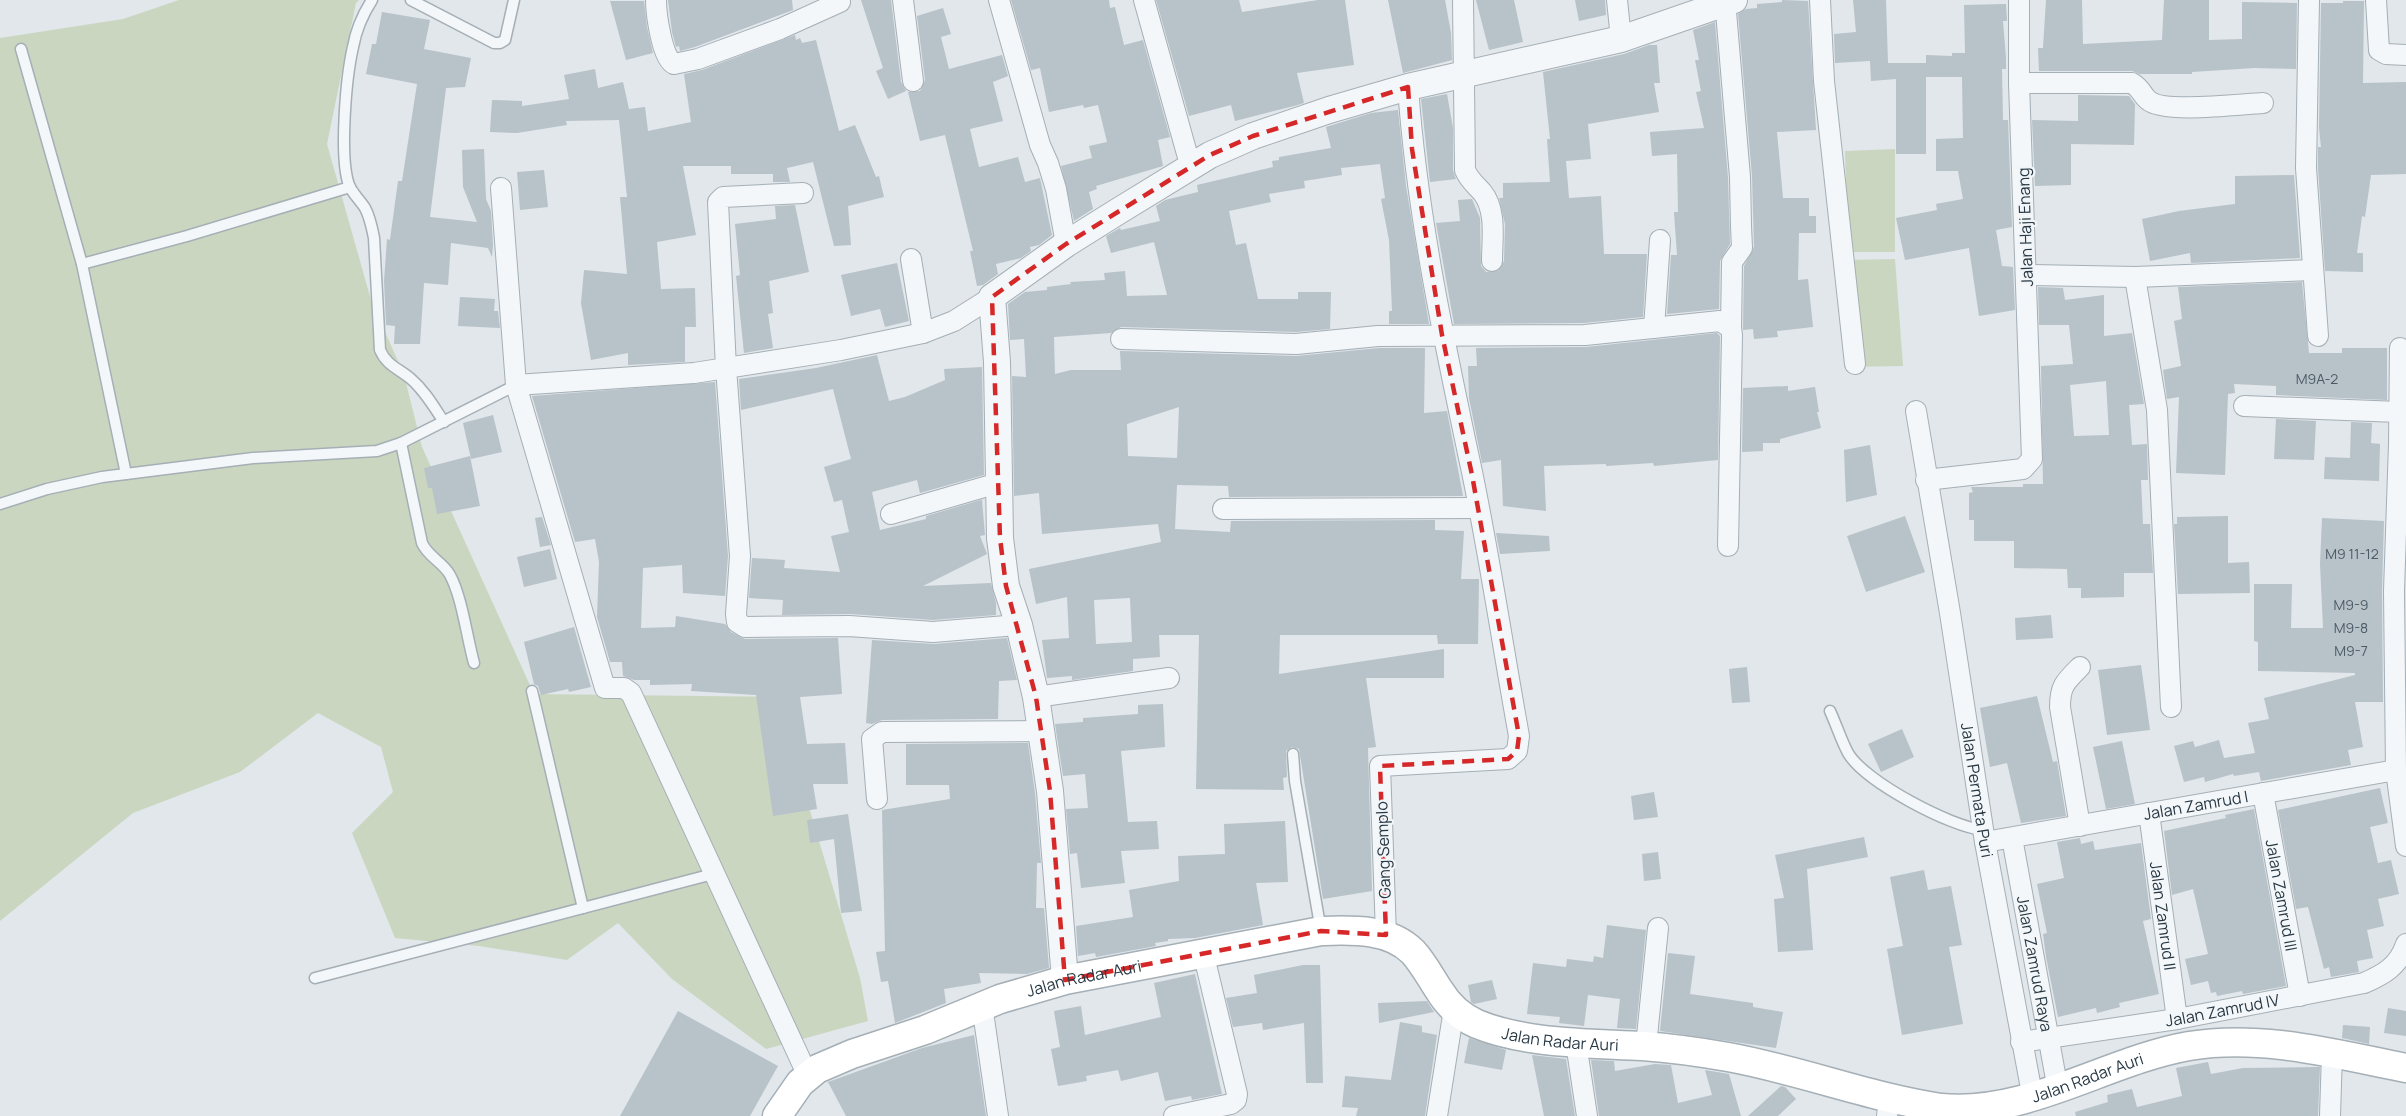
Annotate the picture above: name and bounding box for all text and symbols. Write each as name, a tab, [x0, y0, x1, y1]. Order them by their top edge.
street label: Jalan Haji Enang	[2012, 167, 2038, 287]
house number: M9A-2	[2296, 369, 2338, 388]
house number: M9 11-12	[2325, 544, 2379, 563]
house number: M9-9	[2333, 595, 2369, 614]
house number: M9-8	[2334, 618, 2368, 637]
house number: M9-7	[2334, 641, 2368, 660]
street label: Jalan Permata Puri	[1956, 721, 1999, 859]
street label: Jalan Zamrud I	[2142, 785, 2250, 825]
street label: Gang Semplo	[1370, 801, 1396, 899]
street label: Jalan Zamrud III	[2261, 838, 2303, 953]
street label: Jalan Zamrud II	[2145, 860, 2181, 972]
street label: Jalan Zamrud Raya	[2012, 894, 2058, 1034]
street label: Jalan Radar Auri	[1024, 955, 1143, 1002]
street label: Jalan Zamrud IV	[2164, 988, 2282, 1032]
street label: Jalan Radar Auri	[1500, 1022, 1619, 1056]
street label: Jalan Radar Auri	[2029, 1047, 2146, 1107]

